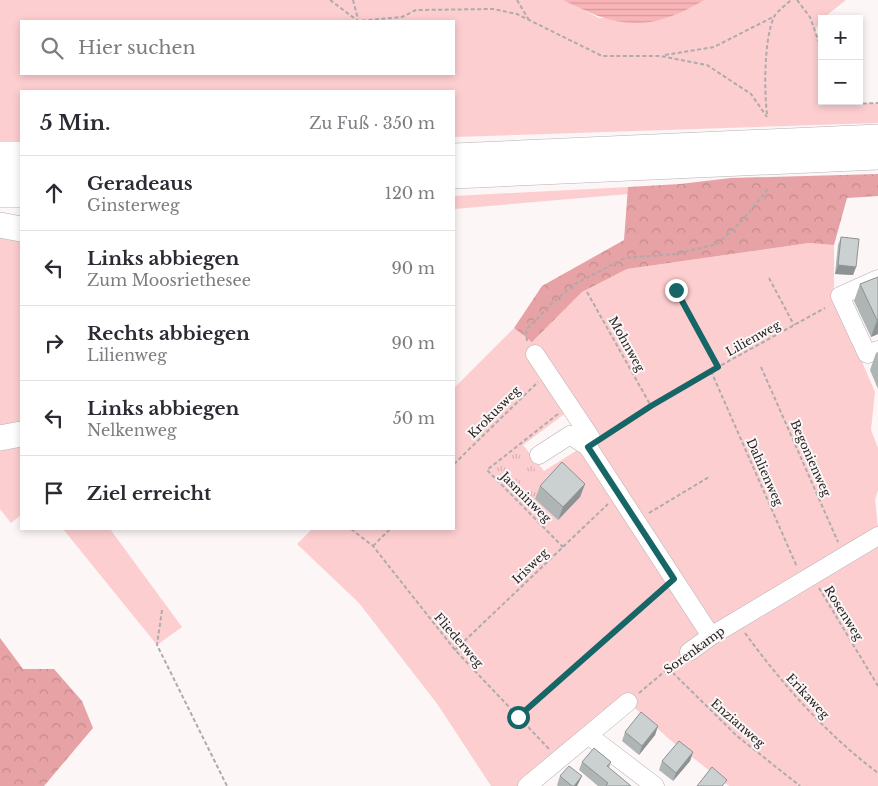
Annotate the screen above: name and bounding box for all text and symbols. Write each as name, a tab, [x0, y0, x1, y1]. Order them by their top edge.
map controls	[818, 15, 863, 105]
button: +	[818, 15, 863, 60]
search box	[20, 20, 455, 75]
icon: search	[38, 34, 66, 62]
text: Hier suchen	[78, 36, 196, 59]
button: −	[818, 60, 863, 105]
text: 5 Min.	[40, 110, 110, 136]
text: Zu Fuß · 350 m	[309, 113, 435, 133]
text: Geradeaus	[87, 172, 193, 195]
icon: ahead	[40, 179, 68, 207]
text: 120 m	[385, 183, 435, 203]
text: Ginsterweg	[87, 195, 180, 215]
text: Links abbiegen	[87, 247, 239, 270]
icon: left	[40, 254, 68, 282]
text: 90 m	[392, 258, 435, 278]
text: Zum Moosriethesee	[87, 270, 251, 290]
route end	[665, 279, 688, 302]
street label: Mohnweg	[606, 314, 649, 375]
street label: Lilienweg	[723, 317, 783, 359]
text: Rechts abbiegen	[87, 322, 250, 345]
icon: right	[40, 329, 68, 357]
text: 90 m	[392, 333, 435, 353]
text: Lilienweg	[87, 345, 167, 365]
street label: Krokusweg	[465, 382, 524, 441]
text: Links abbiegen	[87, 397, 239, 420]
icon: left	[40, 404, 68, 432]
text: 50 m	[393, 408, 435, 428]
street label: Begonienweg	[787, 417, 835, 499]
text: Nelkenweg	[87, 420, 177, 440]
street label: Dahlienweg	[743, 436, 787, 509]
street label: Jasminweg	[496, 467, 555, 526]
icon: arrive	[40, 479, 68, 507]
text: Ziel erreicht	[87, 482, 211, 505]
street label: Irisweg	[509, 545, 552, 587]
street label: Rosenweg	[821, 583, 867, 644]
street label: Fliederweg	[431, 610, 487, 671]
street label: Sorenkamp	[661, 623, 727, 677]
street label: Erikaweg	[783, 670, 833, 722]
street label: Enzianweg	[708, 696, 769, 751]
route start	[507, 706, 530, 729]

